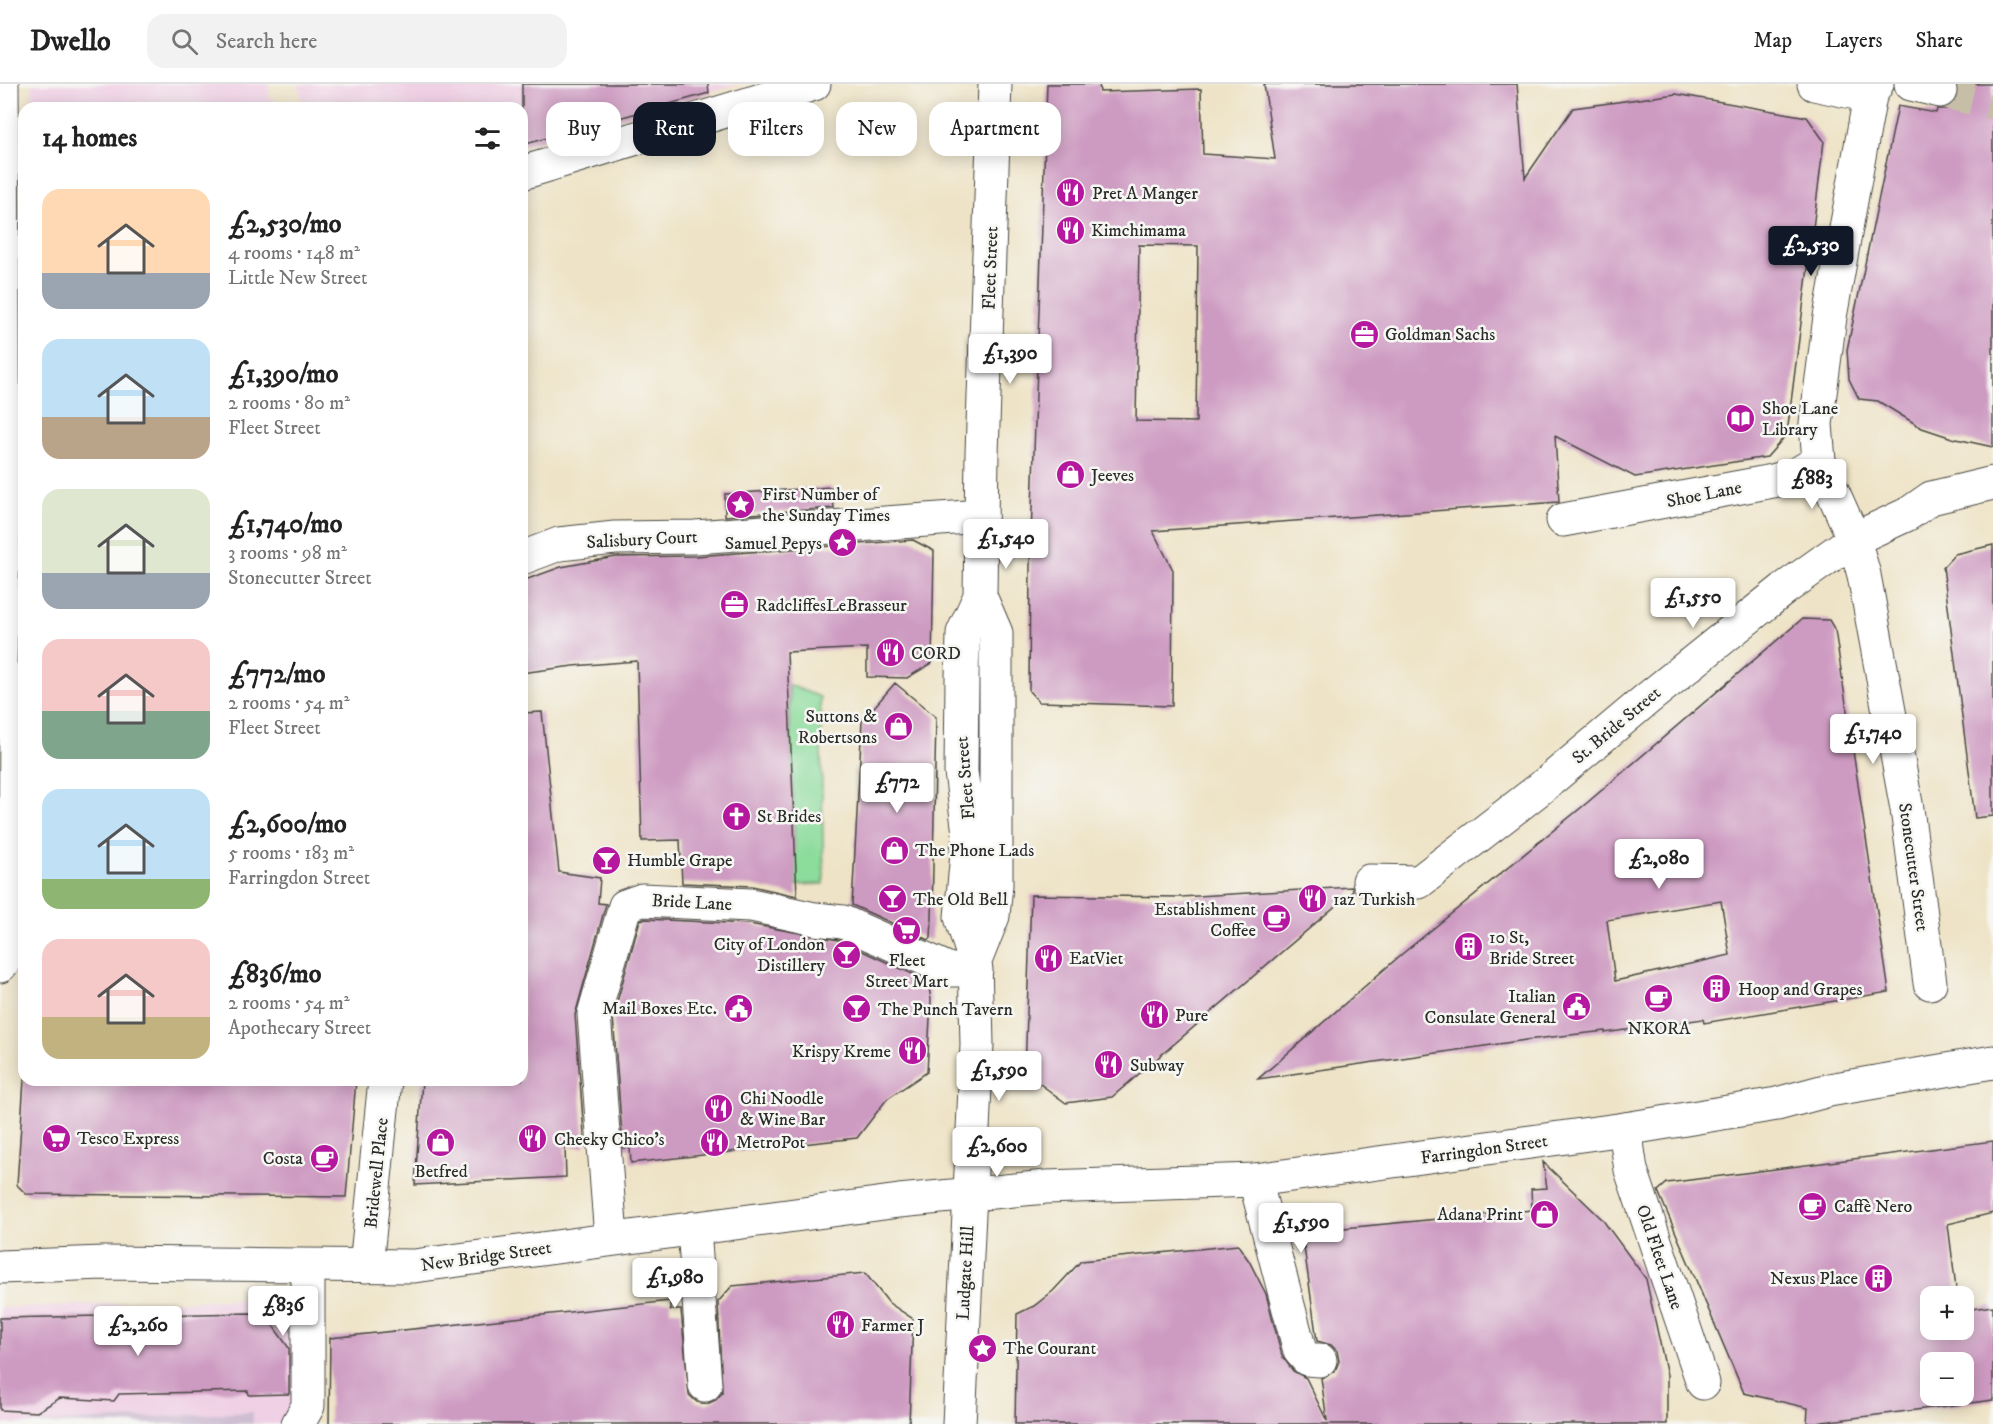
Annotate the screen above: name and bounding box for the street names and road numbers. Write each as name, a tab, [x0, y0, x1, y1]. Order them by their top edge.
street label: Fleet Street	[979, 226, 1003, 310]
street label: Shoe Lane	[1665, 477, 1744, 513]
street label: Salisbury Court	[586, 526, 698, 554]
street label: St. Bride Street	[1568, 682, 1666, 769]
street label: Fleet Street	[951, 735, 981, 820]
street label: Stonecutter Street	[1893, 802, 1933, 933]
street label: Bride Lane	[651, 890, 733, 916]
street label: Bridewell Place	[360, 1117, 394, 1230]
street label: Farringdon Street	[1419, 1130, 1549, 1170]
street label: Old Fleet Lane	[1631, 1202, 1687, 1313]
street label: Ludgate Hill	[953, 1225, 979, 1321]
street label: New Bridge Street	[420, 1237, 553, 1277]

